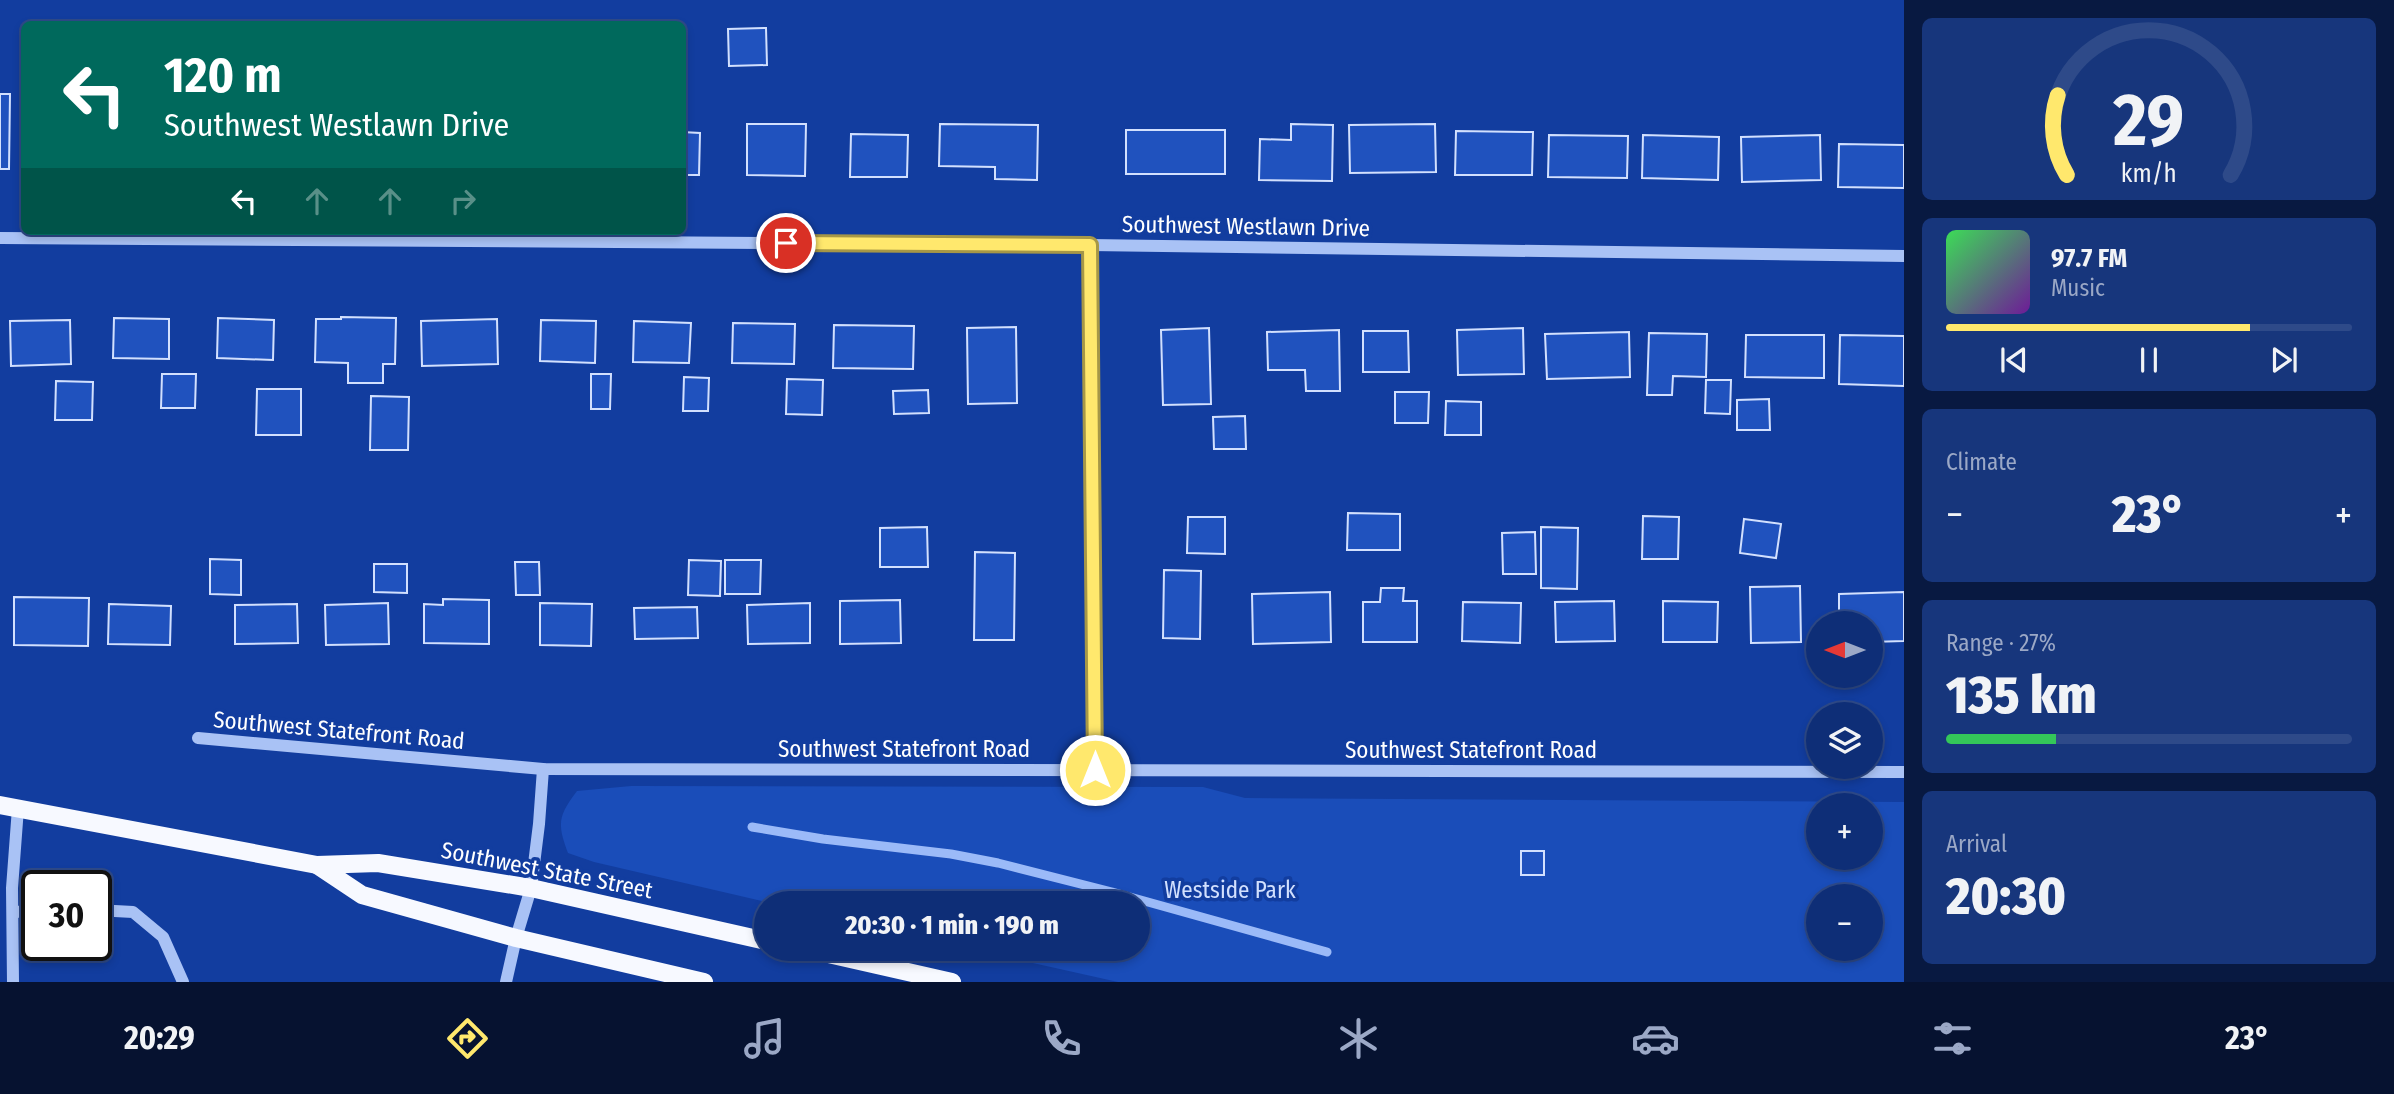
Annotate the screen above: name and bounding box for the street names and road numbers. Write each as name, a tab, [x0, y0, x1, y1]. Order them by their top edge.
street label: Southwest Westlawn Drive	[1122, 210, 1370, 242]
street label: Southwest Statefront Road	[212, 705, 466, 755]
street label: Southwest Statefront Road	[778, 735, 1030, 763]
street label: Southwest Statefront Road	[1345, 736, 1597, 764]
street label: Southwest State Street	[439, 836, 656, 904]

